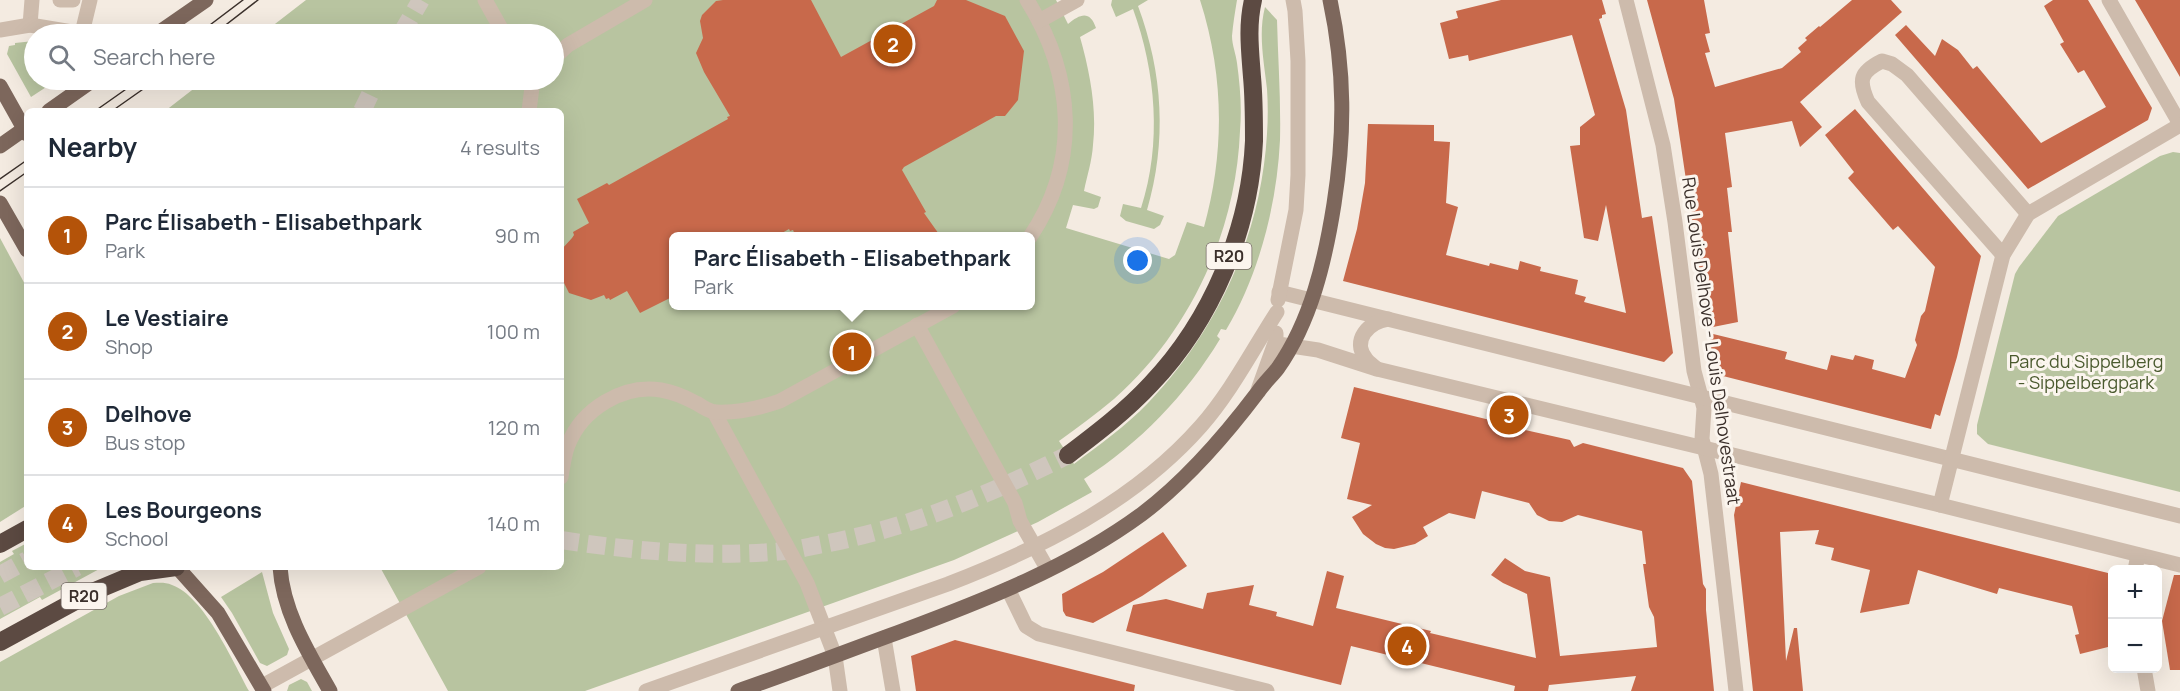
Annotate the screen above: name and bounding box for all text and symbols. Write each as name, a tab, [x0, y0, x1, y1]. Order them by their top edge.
pin: 2	[874, 22, 912, 66]
search box	[24, 24, 564, 90]
icon: search	[45, 41, 78, 74]
text: Search here	[93, 42, 215, 72]
text: Nearby	[48, 129, 137, 165]
text: 4 results	[460, 134, 540, 161]
street label: Rue Louis Delhove - Louis Delhovestraat	[1677, 175, 1747, 506]
text: Parc Élisabeth - Elisabethpark	[105, 207, 422, 237]
text: 1	[63, 222, 72, 249]
text: 90 m	[494, 222, 540, 249]
popup	[669, 232, 1035, 310]
text: Park	[105, 237, 145, 264]
text: Parc Élisabeth - Elisabethpark	[694, 243, 1010, 273]
road number: R20	[1206, 243, 1252, 269]
your location	[1123, 246, 1152, 275]
text: Park	[694, 273, 734, 300]
text: Le Vestiaire	[105, 303, 229, 333]
text: 2	[62, 318, 73, 345]
text: 100 m	[487, 318, 540, 345]
pin: 1	[832, 330, 872, 374]
text: Shop	[105, 333, 153, 360]
park label: Parc du Sippelberg - Sippelbergpark	[2009, 349, 2163, 394]
pin: 3	[1490, 392, 1528, 438]
text: Delhove	[105, 399, 192, 429]
text: 3	[62, 414, 73, 441]
text: 120 m	[488, 414, 540, 441]
text: Bus stop	[105, 429, 185, 456]
text: Les Bourgeons	[105, 495, 262, 525]
text: 4	[61, 510, 74, 537]
text: 140 m	[487, 510, 540, 537]
text: School	[105, 525, 169, 552]
map controls	[2108, 565, 2162, 673]
button: +	[2108, 565, 2162, 619]
road number: R20	[62, 583, 106, 609]
button: −	[2108, 619, 2162, 673]
pin: 4	[1388, 624, 1426, 668]

